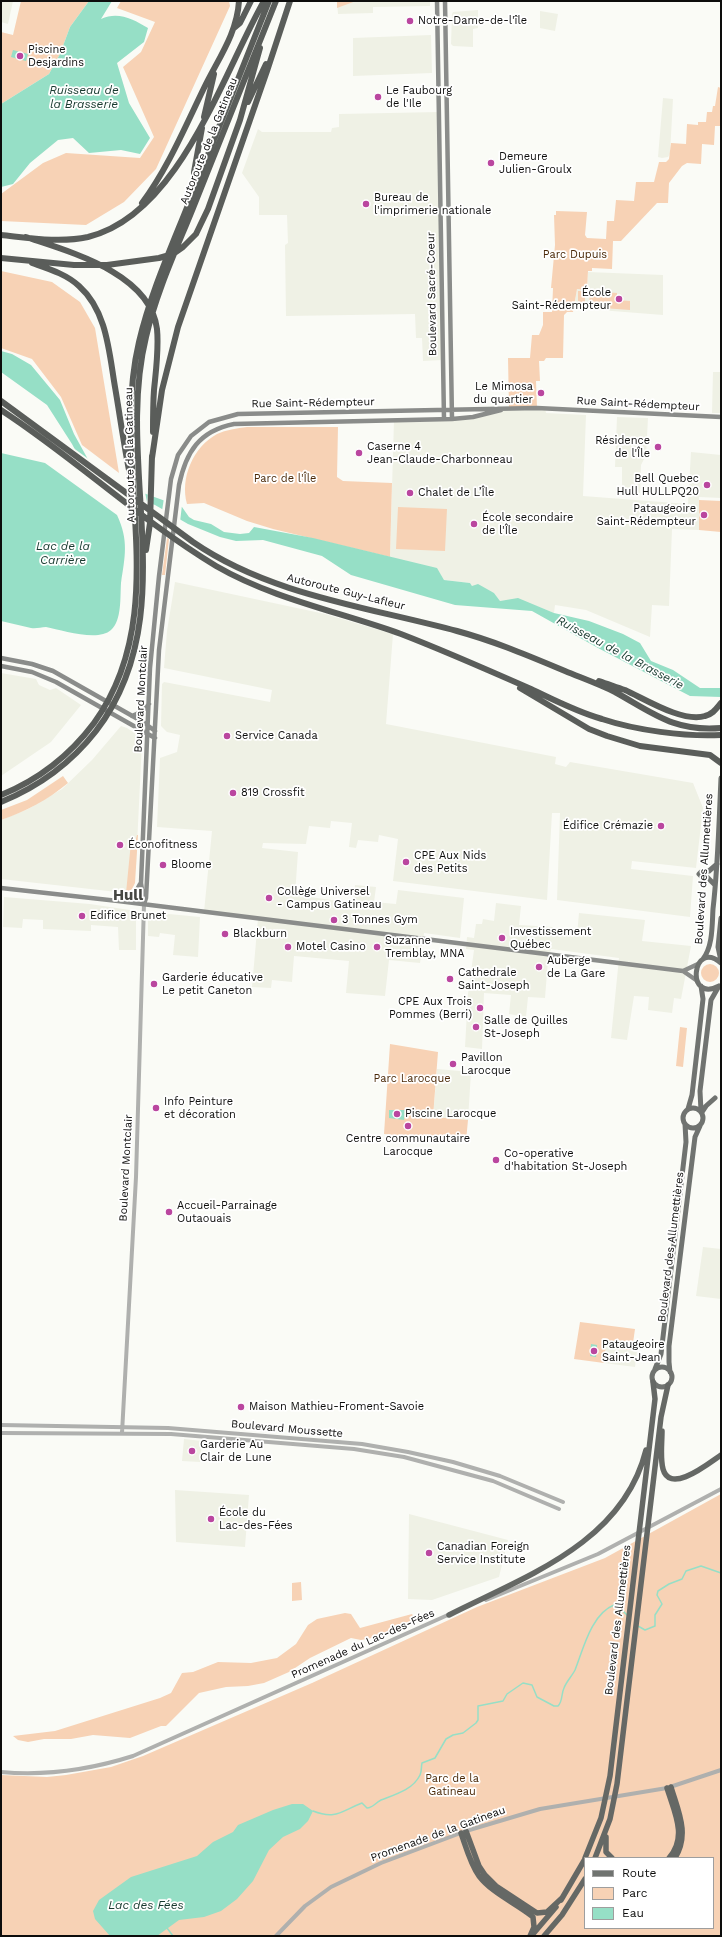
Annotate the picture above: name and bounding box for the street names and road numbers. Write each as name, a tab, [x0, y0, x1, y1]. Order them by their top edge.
street label: Autoroute de la Gatineau	[177, 76, 241, 206]
street label: Boulevard Sacré-Coeur	[424, 232, 440, 356]
street label: Autoroute de la Gatineau	[122, 387, 138, 523]
street label: Rue Saint-Rédempteur	[576, 394, 700, 414]
street label: Rue Saint-Rédempteur	[251, 395, 375, 411]
street label: Autoroute Guy-Lafleur	[286, 571, 406, 613]
street label: Boulevard Montclair	[132, 645, 150, 753]
street label: Boulevard des Allumettières	[692, 793, 716, 945]
street label: Boulevard Montclair	[117, 1114, 135, 1222]
street label: Boulevard des Allumettières	[655, 1171, 687, 1323]
street label: Boulevard Moussette	[231, 1418, 343, 1440]
street label: Boulevard des Allumettières	[602, 1544, 634, 1696]
street label: Promenade du Lac-des-Fées	[289, 1606, 437, 1682]
street label: Promenade de la Gatineau	[369, 1803, 507, 1865]

